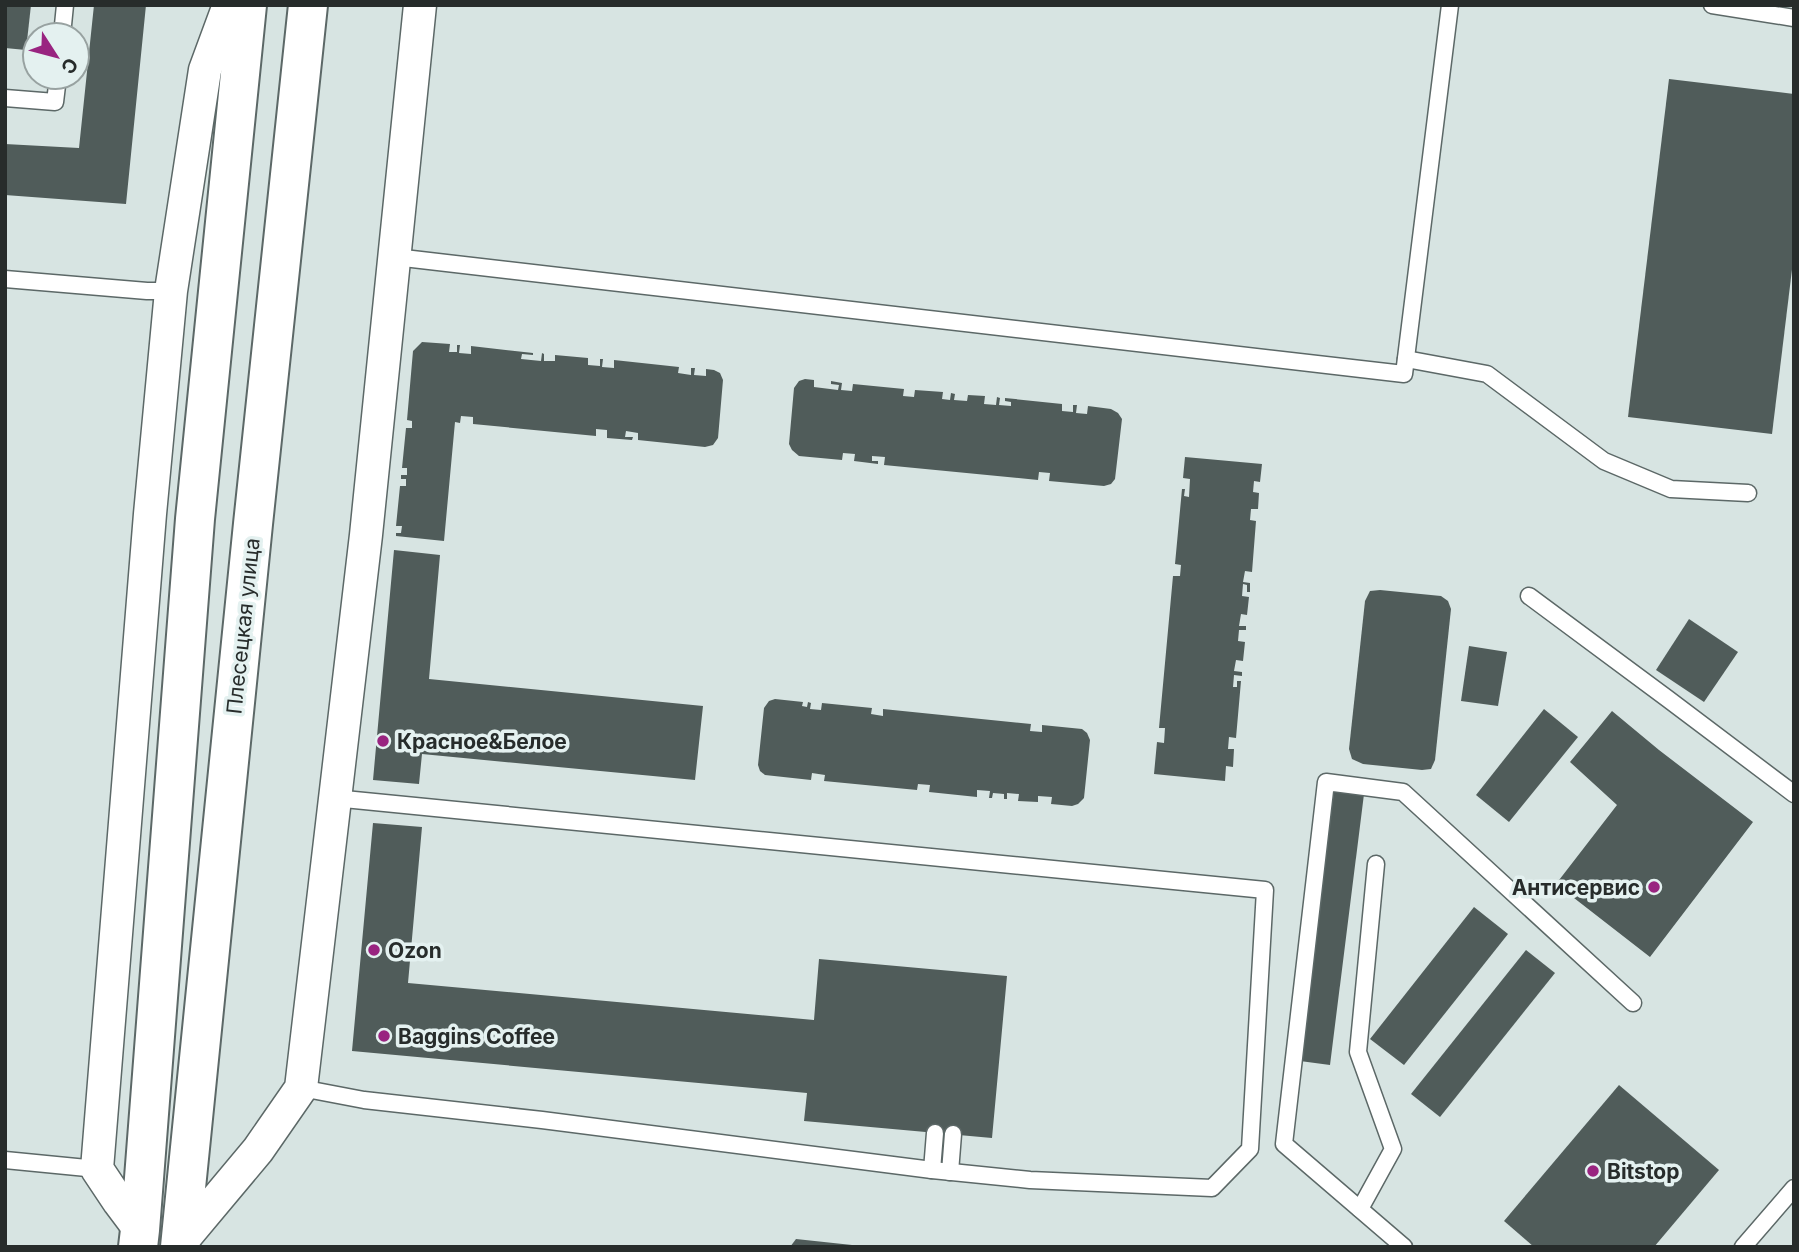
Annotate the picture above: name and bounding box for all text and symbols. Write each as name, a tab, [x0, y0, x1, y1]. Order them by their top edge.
north arrow	[21, 21, 91, 91]
text: С	[56, 53, 83, 78]
street label: Плесецкая улица	[221, 537, 265, 715]
place label: Красное&Белое	[397, 729, 567, 754]
marker: Красное&Белое	[375, 733, 391, 749]
place label: Антисервис	[1512, 875, 1640, 900]
marker: Антисервис	[1646, 879, 1662, 895]
place label: Ozon	[388, 938, 442, 963]
marker: Ozon	[366, 942, 382, 958]
place label: Baggins Coffee	[398, 1024, 555, 1049]
marker: Baggins Coffee	[376, 1028, 392, 1044]
place label: Bitstop	[1607, 1159, 1680, 1184]
marker: Bitstop	[1585, 1163, 1601, 1179]

